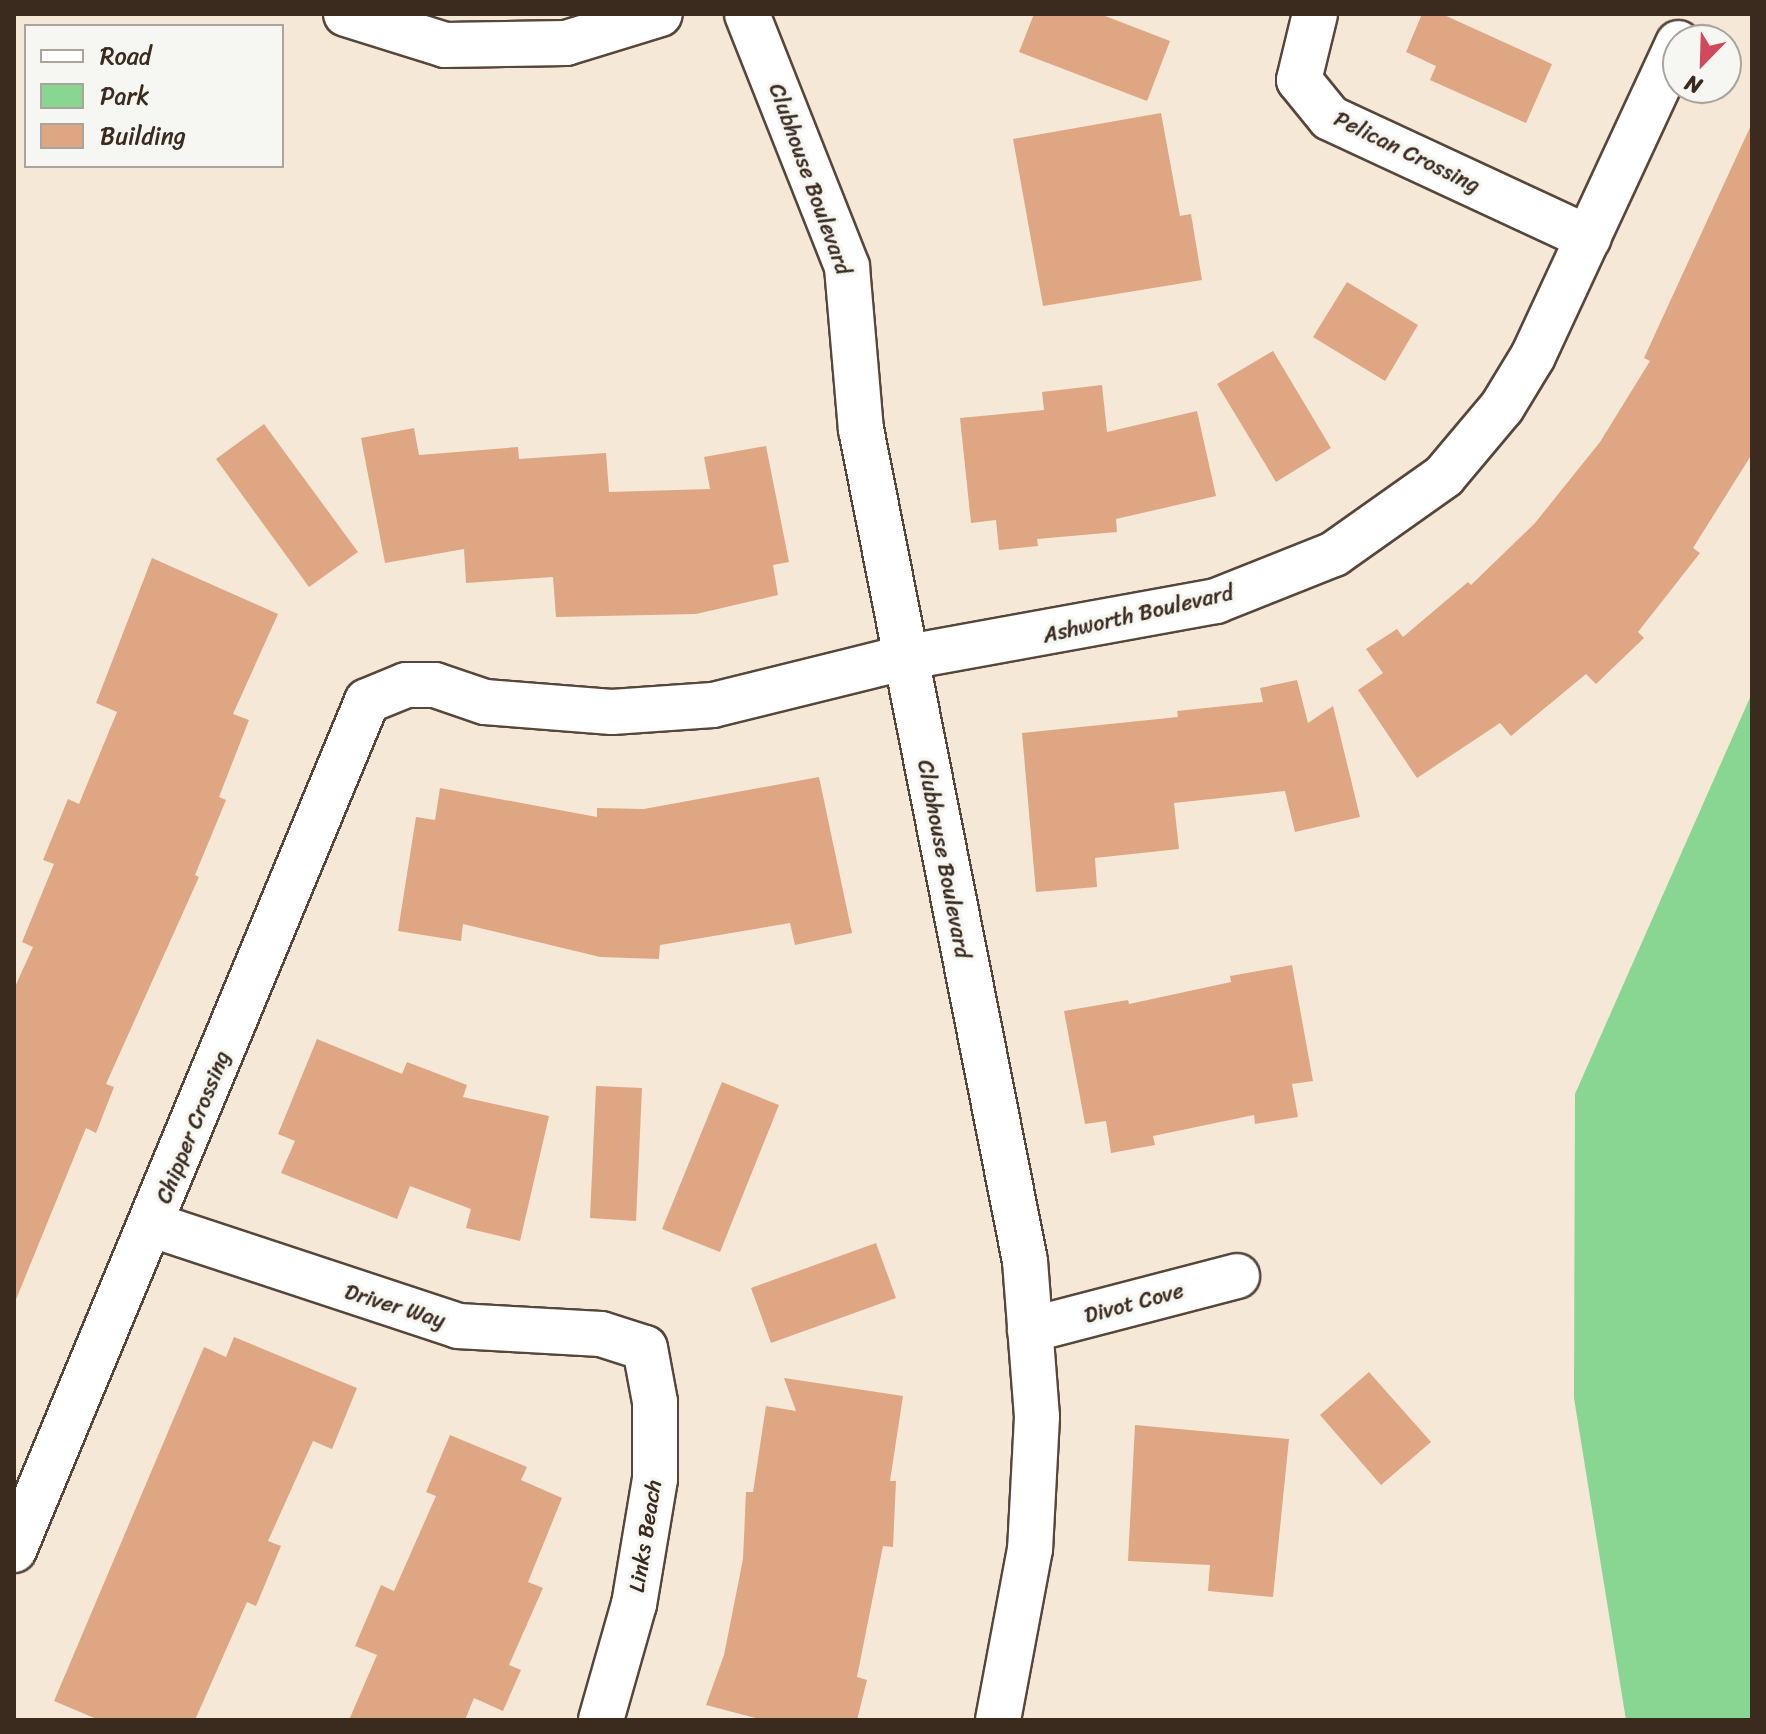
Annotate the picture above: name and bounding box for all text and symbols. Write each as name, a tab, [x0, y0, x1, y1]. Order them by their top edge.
legend	[24, 24, 284, 168]
north arrow	[1662, 24, 1742, 104]
text: Road	[100, 35, 151, 77]
text: N	[1679, 64, 1708, 106]
text: Park	[100, 75, 149, 117]
street label: Clubhouse Boulevard	[763, 80, 857, 278]
street label: Pelican Crossing	[1330, 105, 1484, 199]
text: Building	[100, 115, 186, 157]
street label: Ashworth Boulevard	[1041, 579, 1235, 649]
street label: Clubhouse Boulevard	[912, 758, 976, 960]
street label: Chipper Crossing	[150, 1047, 236, 1207]
street label: Divot Cove	[1081, 1277, 1187, 1329]
street label: Driver Way	[341, 1278, 449, 1334]
street label: Links Beach	[623, 1478, 667, 1594]

